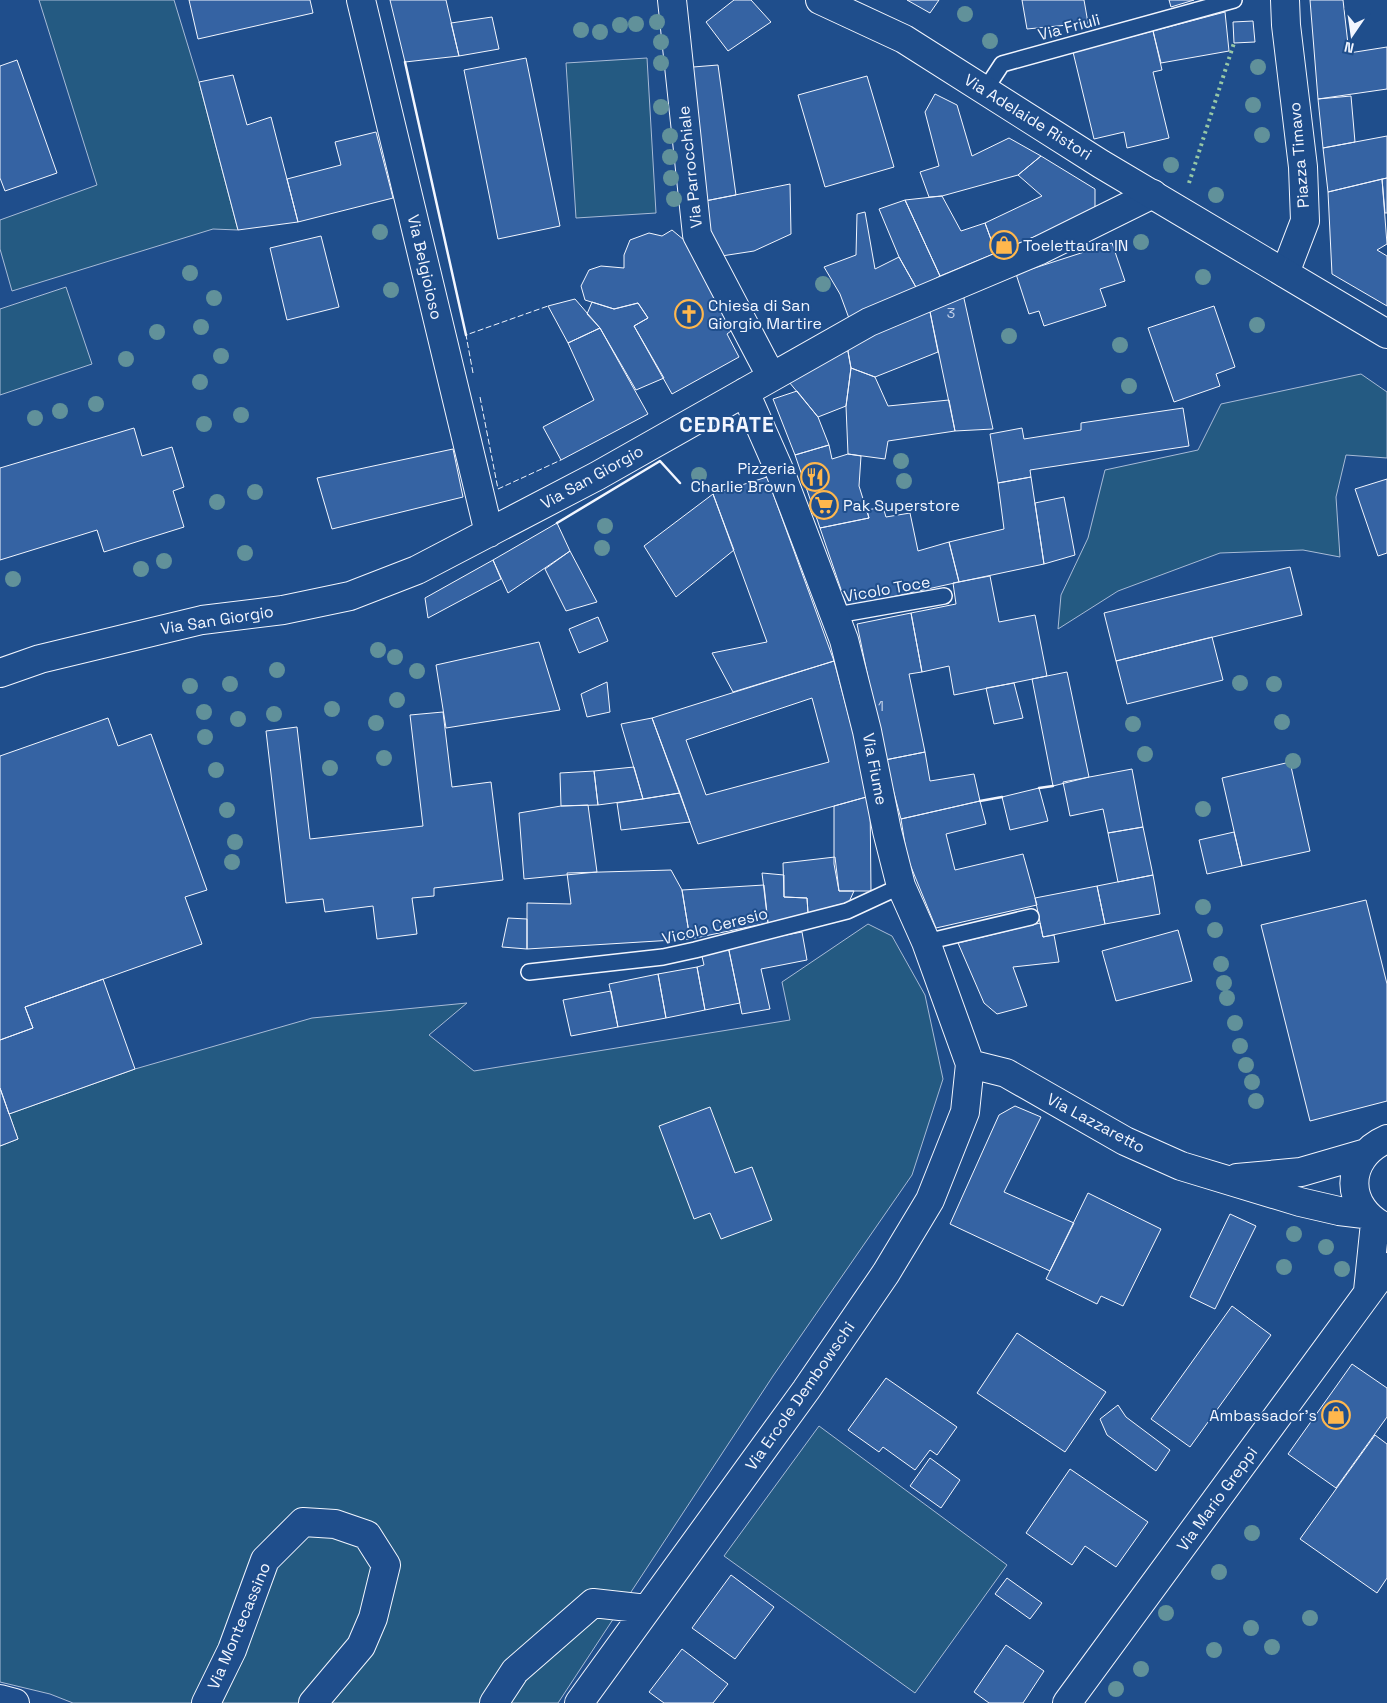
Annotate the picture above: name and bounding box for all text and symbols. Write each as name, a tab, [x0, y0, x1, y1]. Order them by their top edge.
street label: Via Friuli	[1036, 9, 1102, 45]
north arrow	[1327, 10, 1377, 60]
text: N	[1342, 38, 1356, 57]
street label: Via Adelaide Ristori	[960, 69, 1096, 165]
street label: Piazza Timavo	[1284, 101, 1314, 209]
street label: Via Parrocchiale	[673, 105, 707, 229]
street label: Via Belgioioso	[403, 212, 447, 322]
shop icon: Toelettaura IN	[989, 230, 1019, 260]
place label: Toelettaura IN	[1023, 235, 1128, 256]
place label: Chiesa di San Giorgio Martire	[708, 295, 822, 334]
church icon: Chiesa di San Giorgio Martire	[674, 299, 704, 329]
house number: 3	[947, 304, 955, 322]
district label: CEDRATE	[679, 411, 775, 438]
street label: Via San Giorgio	[537, 440, 647, 514]
place label: Pizzeria Charlie Brown	[691, 458, 796, 497]
restaurant icon: Pizzeria Charlie Brown	[800, 462, 830, 492]
supermarket icon: Pak Superstore	[809, 490, 839, 520]
place label: Pak Superstore	[843, 495, 960, 516]
street label: Vicolo Toce	[842, 571, 932, 607]
street label: Via San Giorgio	[159, 601, 275, 639]
house number: 1	[878, 697, 884, 715]
street label: Via Fiume	[858, 731, 892, 807]
street label: Vicolo Ceresio	[660, 903, 770, 949]
street label: Via Lazzaretto	[1043, 1088, 1149, 1158]
street label: Via Ercole Dembowschi	[741, 1317, 859, 1475]
shop icon: Ambassador's	[1321, 1400, 1351, 1430]
place label: Ambassador's	[1209, 1405, 1317, 1426]
street label: Via Mario Greppi	[1172, 1442, 1262, 1556]
street label: Via Montecassino	[203, 1559, 275, 1693]

